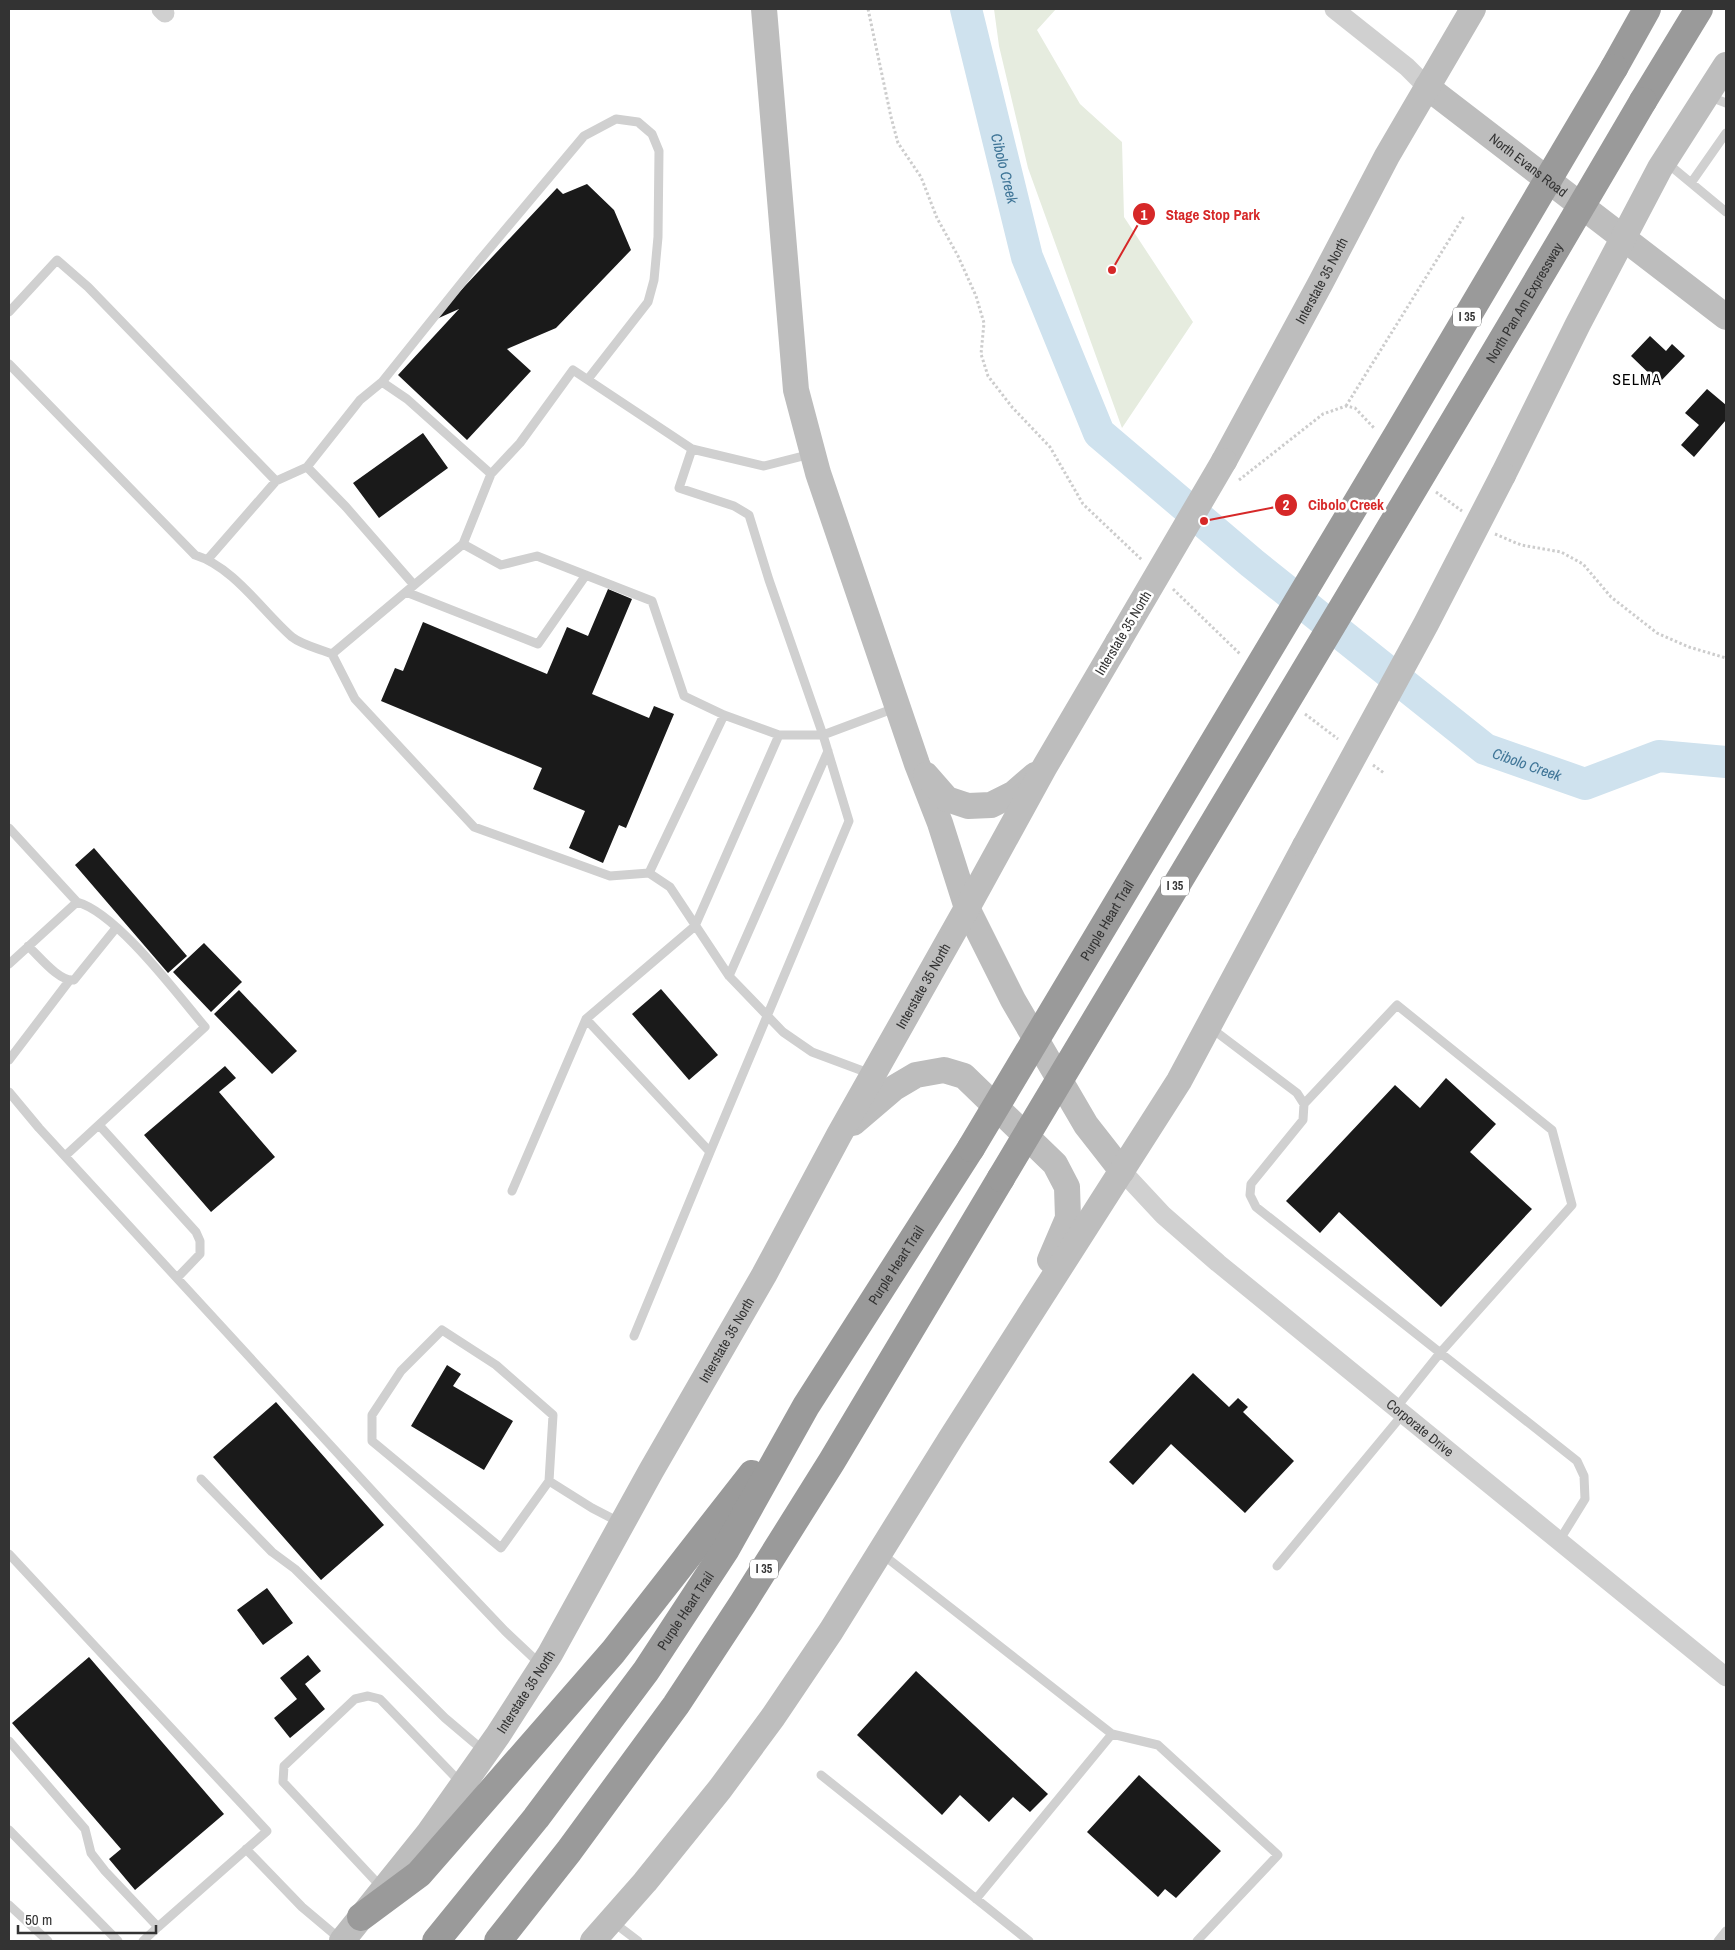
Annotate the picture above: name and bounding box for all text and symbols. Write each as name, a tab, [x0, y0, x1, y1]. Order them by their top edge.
street label: North Evans Road	[1486, 129, 1571, 201]
water label: Cibolo Creek	[986, 131, 1024, 206]
callout: Stage Stop Park	[1131, 199, 1271, 229]
text: 1	[1141, 204, 1148, 225]
text: Stage Stop Park	[1166, 204, 1260, 225]
street label: Interstate 35 North	[1291, 234, 1352, 327]
street label: North Pan Am Expressway	[1482, 239, 1567, 366]
road number: I 35	[1453, 308, 1481, 326]
district label: SELMA	[1612, 368, 1662, 390]
callout: Cibolo Creek	[1273, 490, 1394, 520]
text: 2	[1283, 494, 1290, 515]
text: Cibolo Creek	[1308, 494, 1384, 515]
street label: Interstate 35 North	[1091, 588, 1155, 678]
water label: Cibolo Creek	[1490, 742, 1565, 786]
road number: I 35	[1161, 876, 1189, 896]
street label: Purple Heart Trail	[1076, 877, 1138, 964]
street label: Interstate 35 North	[892, 940, 954, 1032]
street label: Purple Heart Trail	[864, 1222, 928, 1308]
street label: Interstate 35 North	[695, 1294, 758, 1386]
street label: Corporate Drive	[1383, 1395, 1458, 1461]
road number: I 35	[750, 1560, 778, 1578]
street label: Purple Heart Trail	[653, 1568, 718, 1654]
street label: Interstate 35 North	[493, 1647, 559, 1737]
scale bar	[18, 1902, 155, 1934]
text: 50 m	[25, 1909, 52, 1930]

